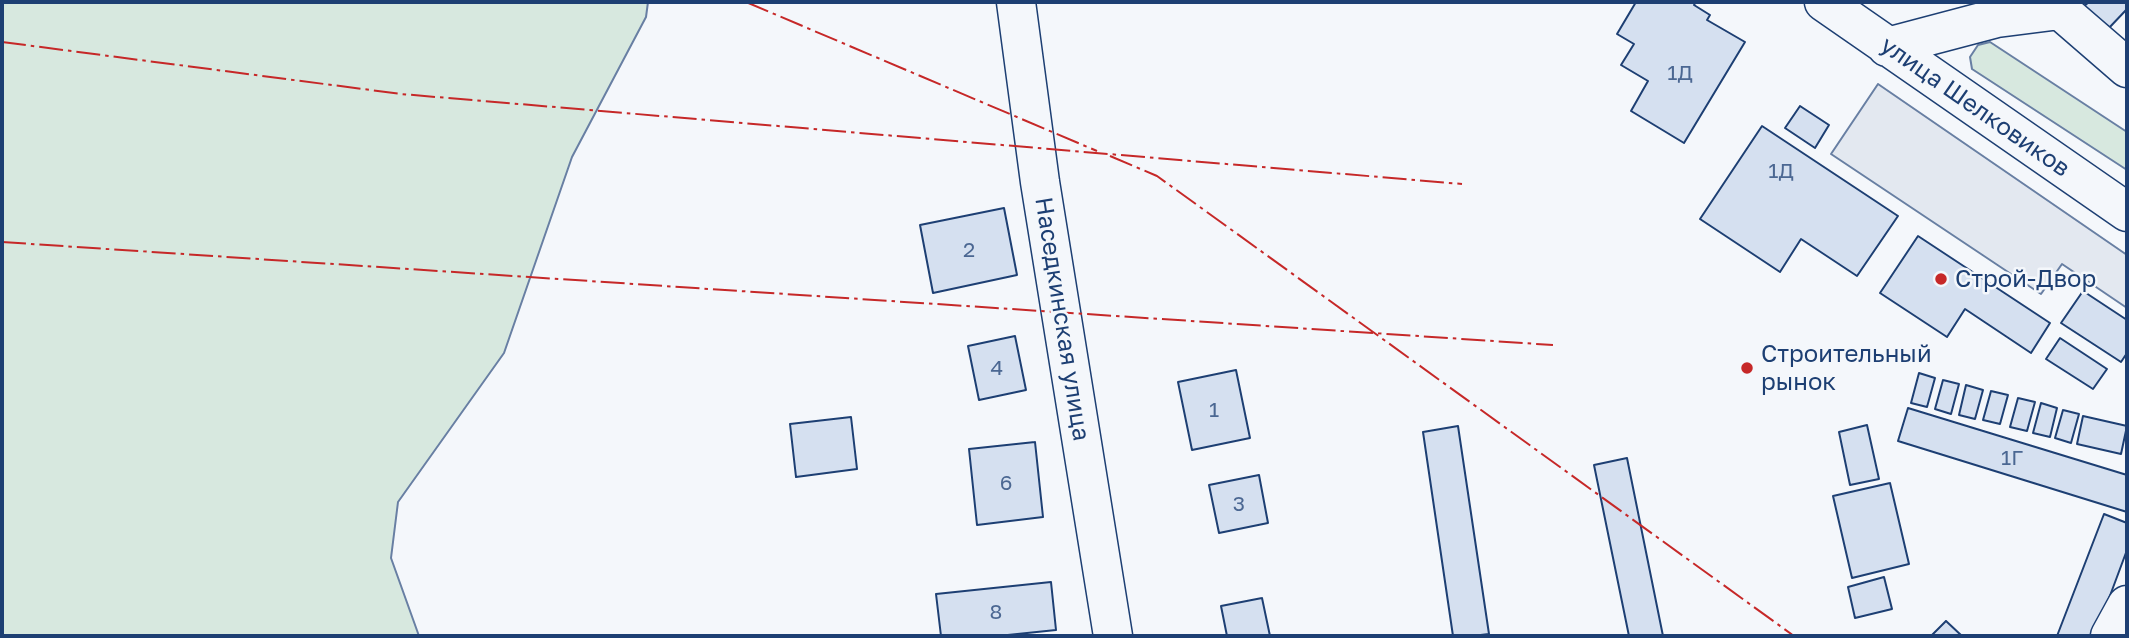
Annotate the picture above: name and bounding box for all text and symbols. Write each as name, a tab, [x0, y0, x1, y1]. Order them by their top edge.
street label: улица Шелковиков	[1875, 31, 2075, 183]
house number: 1Д	[1667, 60, 1693, 86]
house number: 1Д	[1768, 158, 1794, 184]
street label: Наседкинская улица	[1029, 195, 1095, 443]
house number: 2	[963, 237, 975, 263]
place label: Строй-Двор	[1955, 265, 2096, 293]
marker: Строй-Двор	[1933, 271, 1949, 287]
place label: Строительный рынок	[1761, 340, 1932, 396]
house number: 4	[991, 355, 1003, 381]
marker: Строительный рынок	[1739, 360, 1755, 376]
house number: 1	[1209, 397, 1219, 423]
house number: 1Г	[2001, 445, 2023, 471]
house number: 6	[1000, 470, 1012, 496]
house number: 3	[1233, 491, 1245, 517]
house number: 8	[990, 599, 1002, 625]

